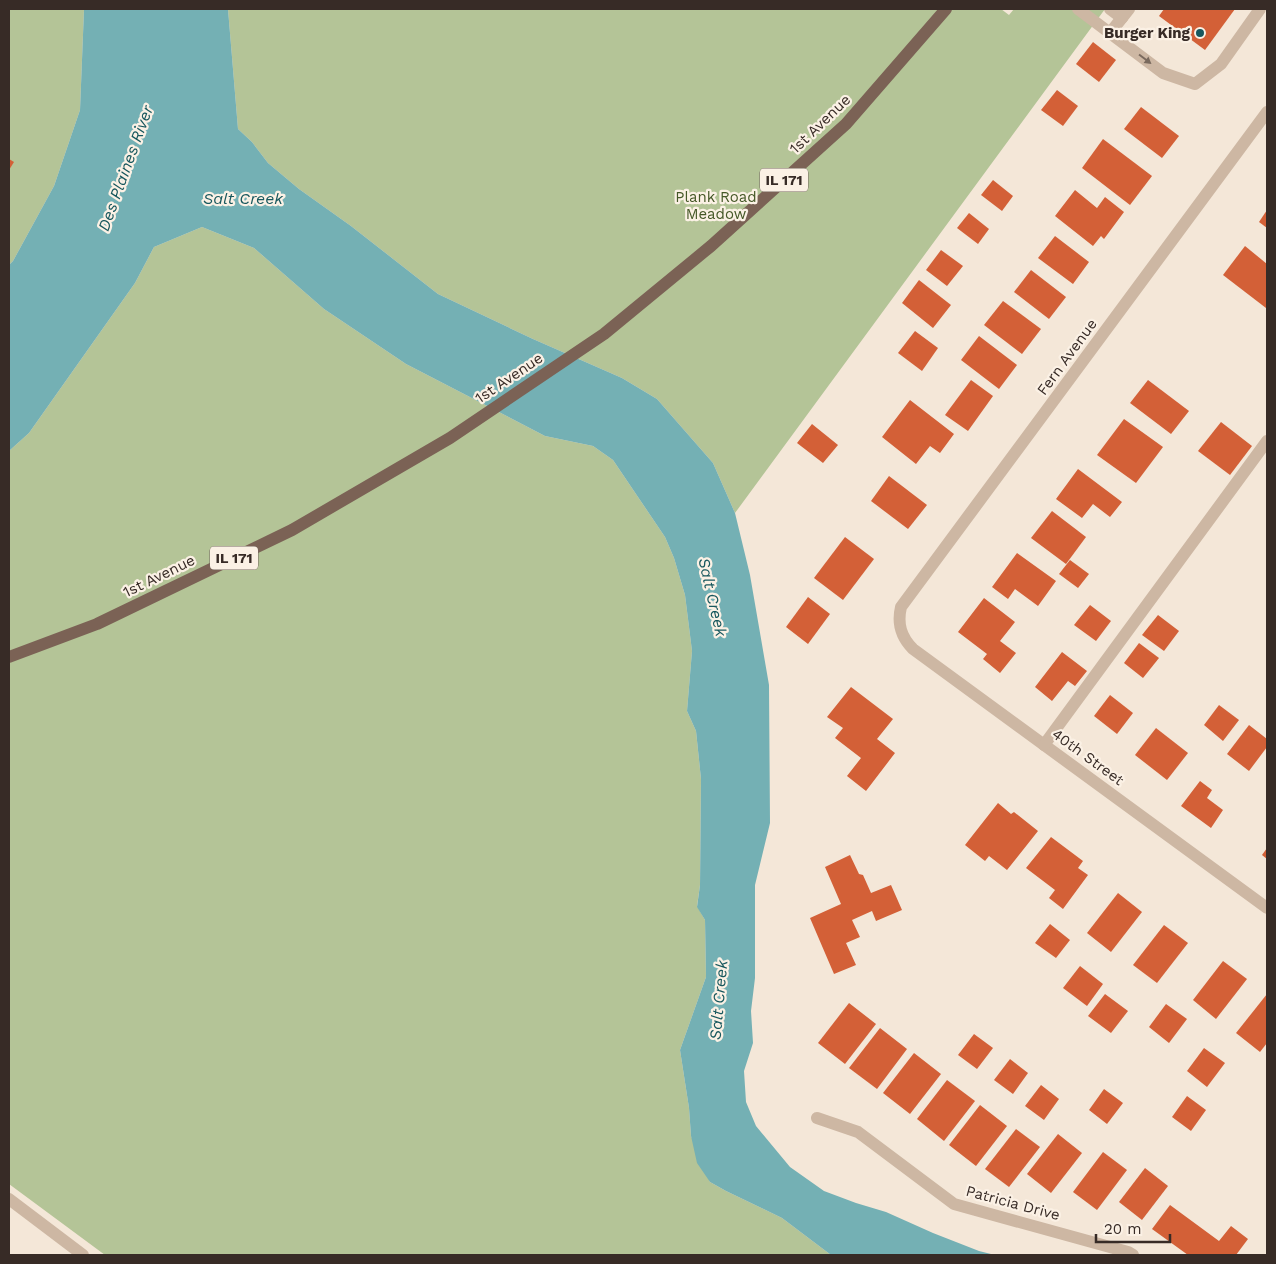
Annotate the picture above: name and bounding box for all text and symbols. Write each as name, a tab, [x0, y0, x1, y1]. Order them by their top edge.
place label: Burger King	[1104, 24, 1191, 42]
marker: Burger King	[1194, 27, 1206, 39]
one-way arrow	[1138, 54, 1151, 65]
street label: 1st Avenue	[786, 91, 854, 157]
water label: Des Plaines River	[94, 102, 157, 234]
road number: IL 171	[760, 168, 808, 192]
park label: Plank Road Meadow	[675, 188, 757, 223]
water label: Salt Creek	[203, 189, 284, 208]
street label: Fern Avenue	[1033, 315, 1101, 399]
street label: 1st Avenue	[472, 349, 546, 407]
road number: IL 171	[210, 546, 258, 570]
street label: 1st Avenue	[120, 551, 198, 601]
water label: Salt Creek	[694, 556, 731, 640]
street label: 40th Street	[1049, 725, 1128, 789]
water label: Salt Creek	[706, 958, 732, 1041]
street label: Patricia Drive	[964, 1182, 1062, 1224]
scale bar	[1096, 1212, 1170, 1244]
text: 20 m	[1104, 1220, 1142, 1238]

